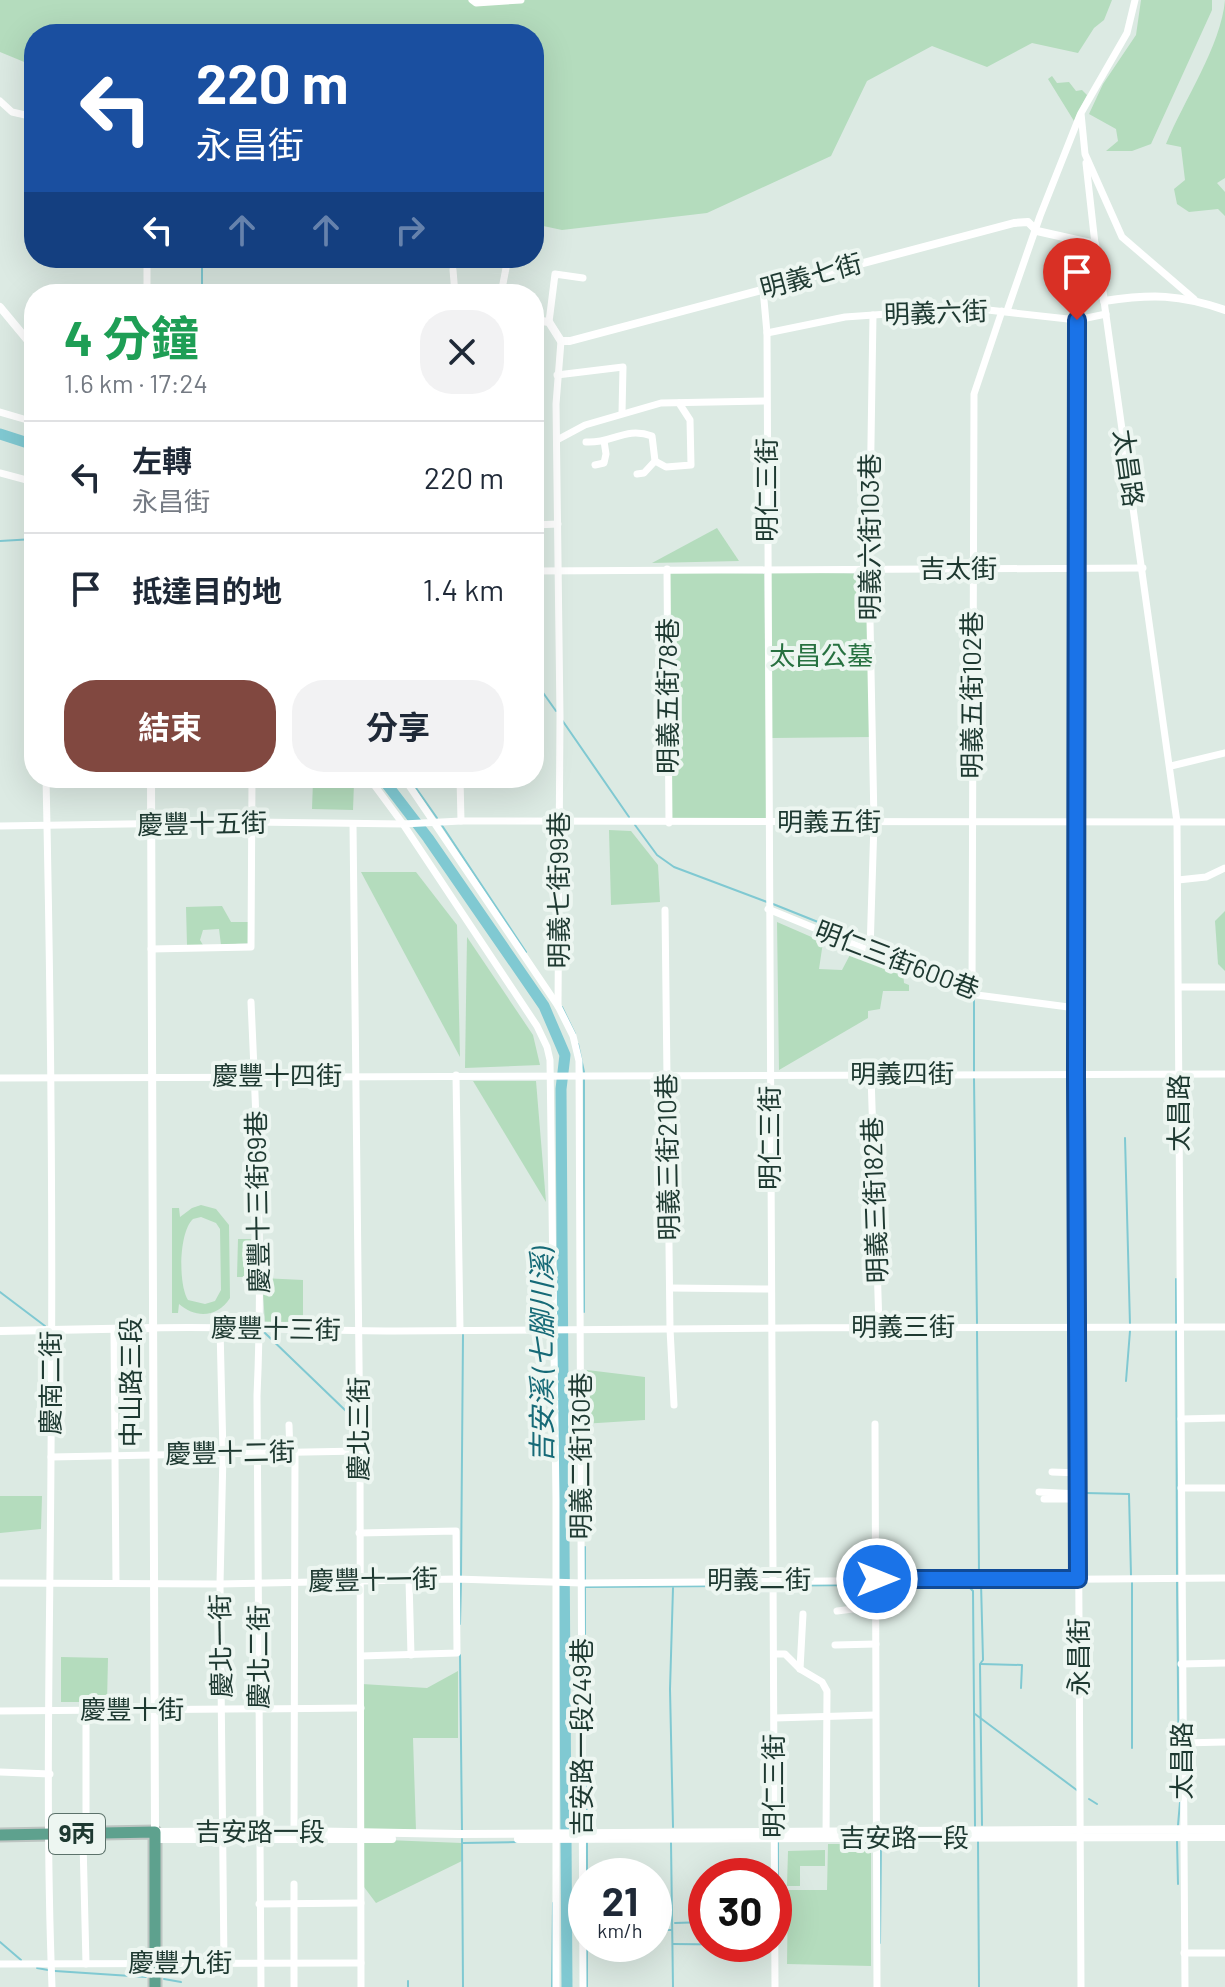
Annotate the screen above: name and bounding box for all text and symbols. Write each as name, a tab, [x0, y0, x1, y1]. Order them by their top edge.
text: 220 m	[196, 48, 349, 115]
icon: left	[64, 56, 168, 160]
text: 永昌街	[196, 122, 304, 165]
icon: left	[136, 208, 180, 252]
icon: ahead	[220, 208, 264, 252]
icon: ahead	[304, 208, 348, 252]
icon: right	[388, 208, 432, 252]
pin	[1043, 238, 1111, 320]
street label: 明義七街	[756, 246, 865, 303]
icon: arrive	[1055, 250, 1099, 294]
street label: 明義六街	[883, 294, 988, 329]
text: 4 分鐘	[64, 308, 199, 366]
button: close	[420, 310, 504, 394]
text: 1.6 km · 17:24	[64, 367, 208, 398]
street label: 太昌路	[1109, 427, 1150, 509]
street label: 明仁三街	[750, 438, 781, 542]
text: 左轉	[132, 442, 192, 478]
street label: 明義六街103巷	[853, 453, 884, 621]
icon: left	[64, 455, 108, 499]
text: 220 m	[424, 459, 504, 495]
text: 永昌街	[132, 485, 210, 516]
street label: 吉太街	[919, 552, 997, 583]
icon: arrive	[64, 567, 108, 611]
text: 1.4 km	[423, 571, 504, 607]
text: 抵達目的地	[132, 572, 282, 608]
street label: 明義五街102巷	[955, 611, 986, 779]
street label: 明義五街78巷	[651, 618, 682, 774]
park label: 太昌公墓	[769, 639, 873, 670]
button: 結束	[64, 680, 276, 772]
button: 分享	[292, 680, 504, 772]
street label: 明義五街	[777, 805, 881, 836]
street label: 慶豐十五街	[137, 806, 267, 839]
street label: 明義七街99巷	[542, 811, 573, 969]
street label: 明仁三街600巷	[811, 913, 984, 1004]
street label: 明義四街	[850, 1057, 954, 1088]
street label: 慶豐十四街	[212, 1059, 342, 1090]
street label: 明義三街210巷	[650, 1073, 683, 1241]
street label: 太昌路	[1162, 1074, 1193, 1152]
street label: 明仁三街	[753, 1086, 784, 1190]
street label: 慶豐十三街69巷	[239, 1110, 274, 1294]
street label: 明義三街182巷	[855, 1116, 892, 1284]
water label: 吉安溪 (七腳川溪)	[524, 1245, 558, 1463]
street label: 明義三街	[851, 1310, 955, 1341]
street label: 慶豐十三街	[211, 1311, 341, 1344]
street label: 中山路三段	[114, 1317, 145, 1447]
street label: 慶南二街	[34, 1331, 65, 1435]
street label: 明義二街130巷	[564, 1372, 595, 1540]
street label: 慶北三街	[342, 1377, 373, 1481]
street label: 慶豐十二街	[165, 1435, 295, 1468]
position arrow	[835, 1537, 919, 1621]
street label: 慶豐十一街	[308, 1562, 438, 1595]
street label: 明義二街	[707, 1563, 811, 1594]
street label: 慶北一街	[203, 1594, 236, 1698]
street label: 慶北二街	[242, 1605, 273, 1709]
street label: 永昌街	[1062, 1618, 1093, 1696]
street label: 吉安路一段249巷	[565, 1638, 596, 1836]
street label: 慶豐十街	[80, 1693, 184, 1724]
street label: 太昌路	[1165, 1722, 1196, 1800]
street label: 明仁三街	[757, 1734, 788, 1838]
road number: 9丙	[49, 1814, 105, 1854]
street label: 吉安路一段	[195, 1815, 325, 1846]
street label: 吉安路一段	[839, 1821, 969, 1852]
speed limit sign: 30	[688, 1858, 792, 1962]
text: 21	[602, 1876, 638, 1924]
text: km/h	[597, 1918, 643, 1942]
street label: 慶豐九街	[128, 1946, 232, 1977]

